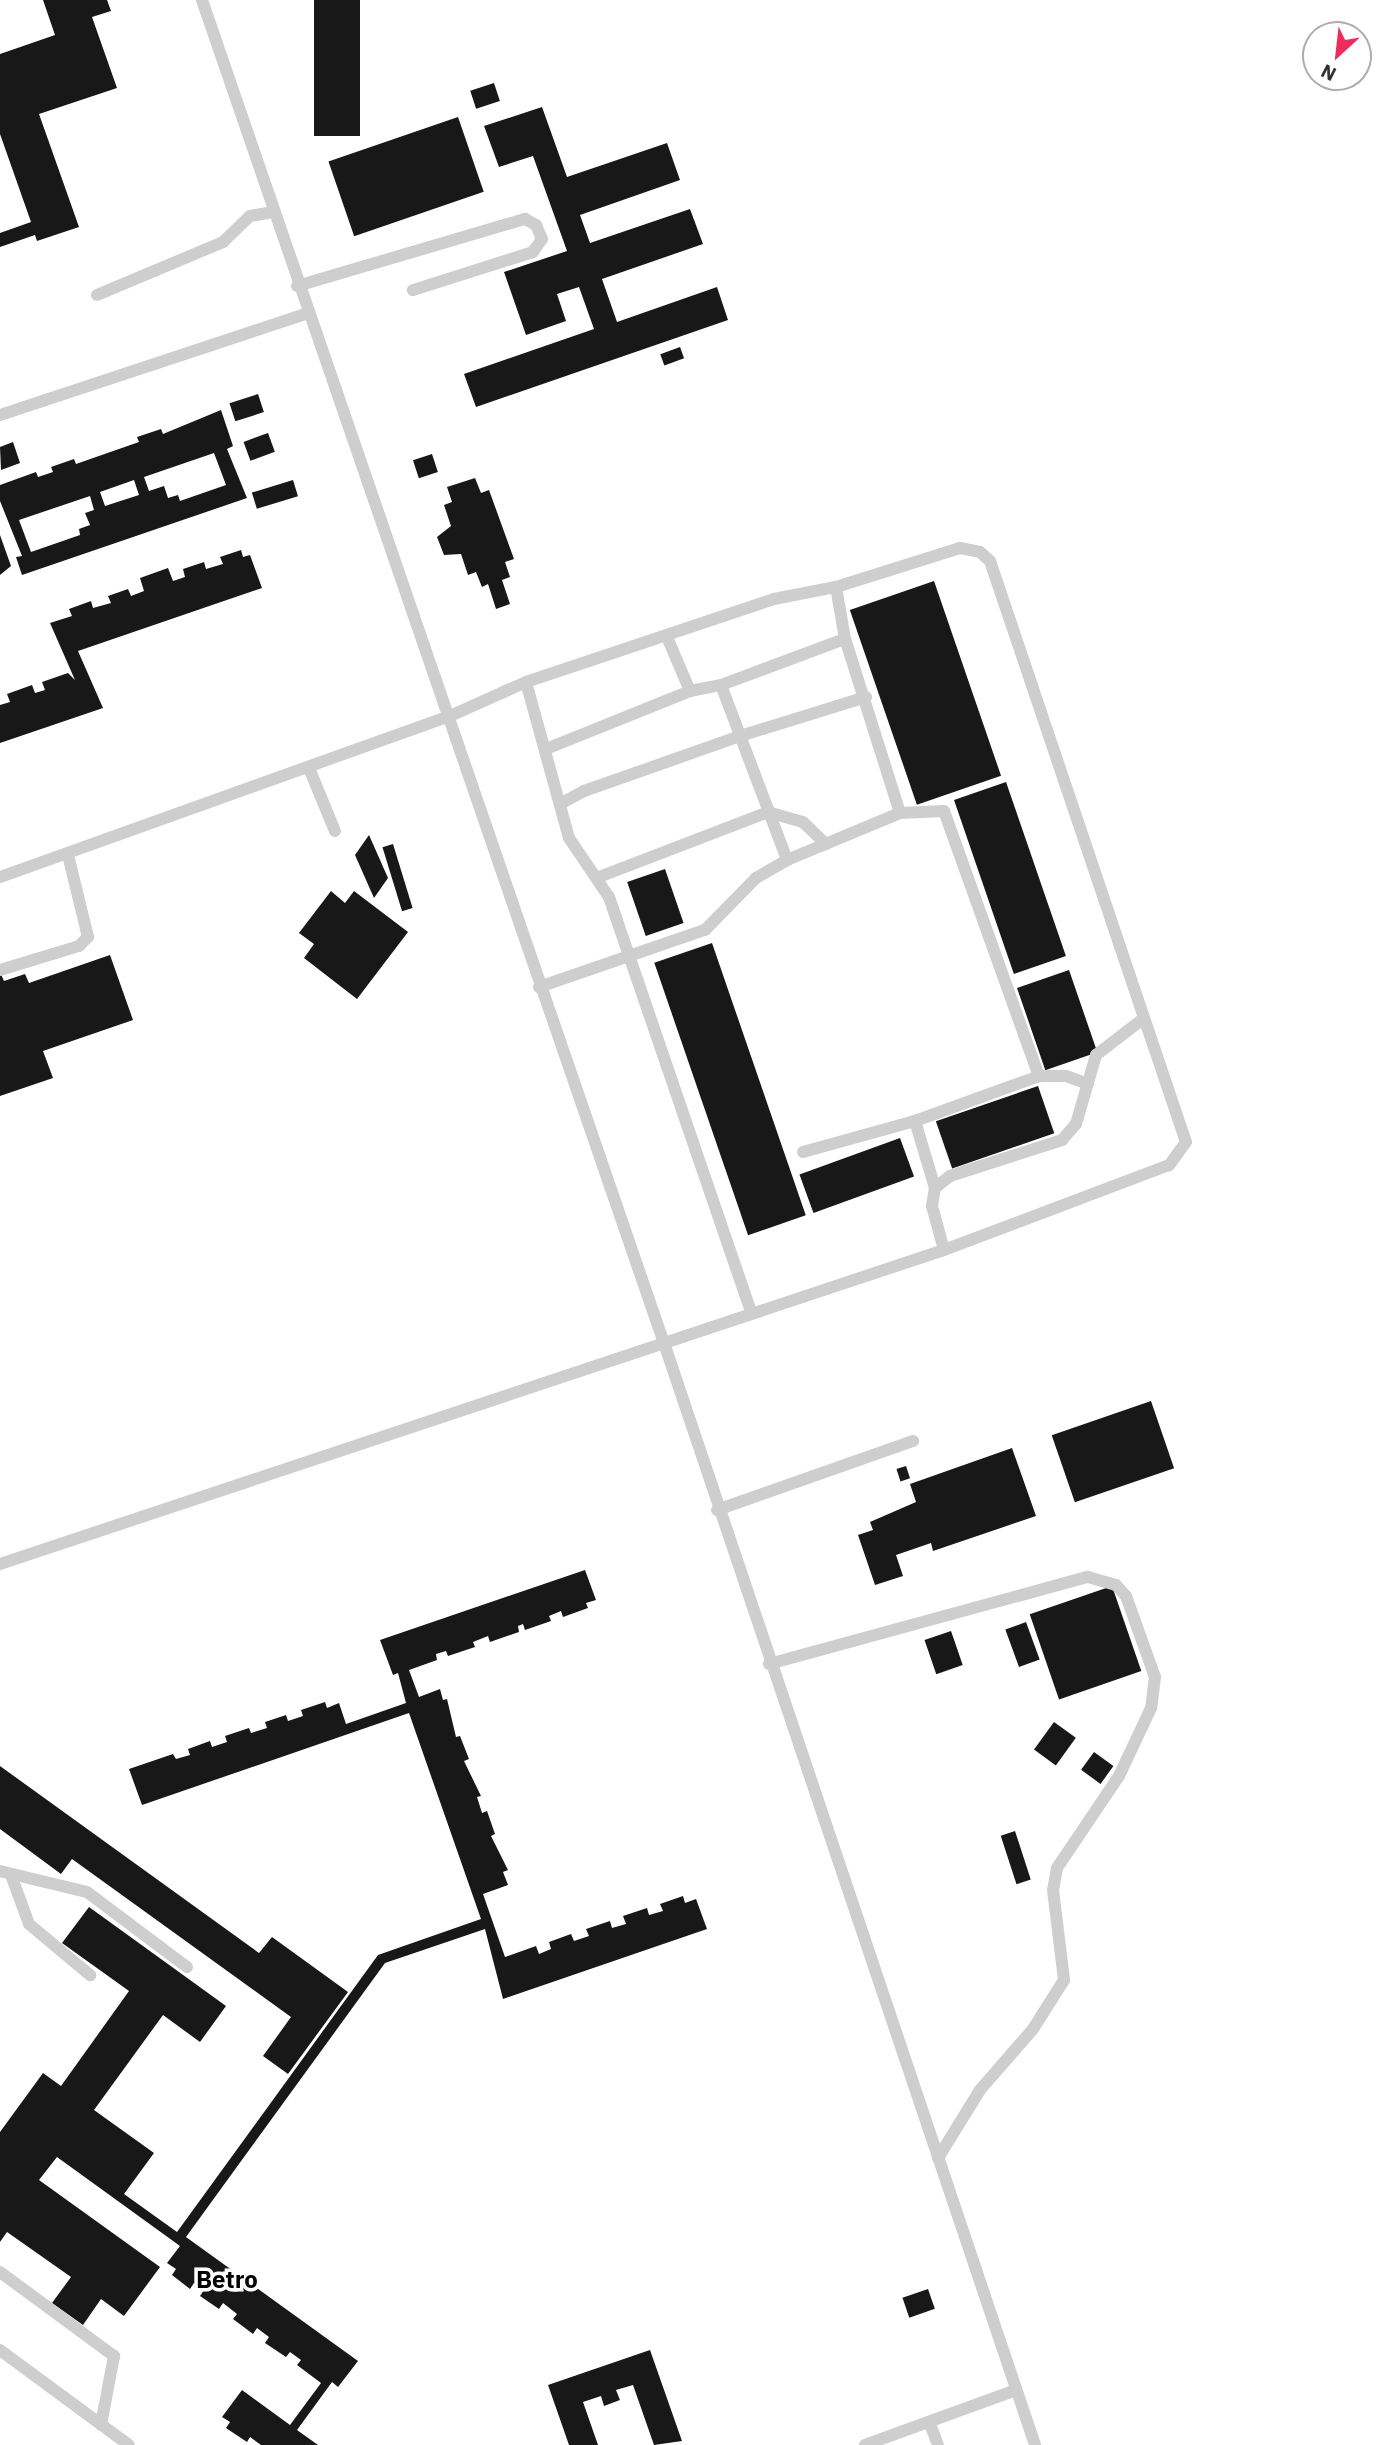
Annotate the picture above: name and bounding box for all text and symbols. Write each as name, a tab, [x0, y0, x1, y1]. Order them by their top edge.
north arrow	[1302, 21, 1372, 91]
text: N	[1317, 59, 1340, 87]
district label: Betro	[196, 2266, 258, 2294]

